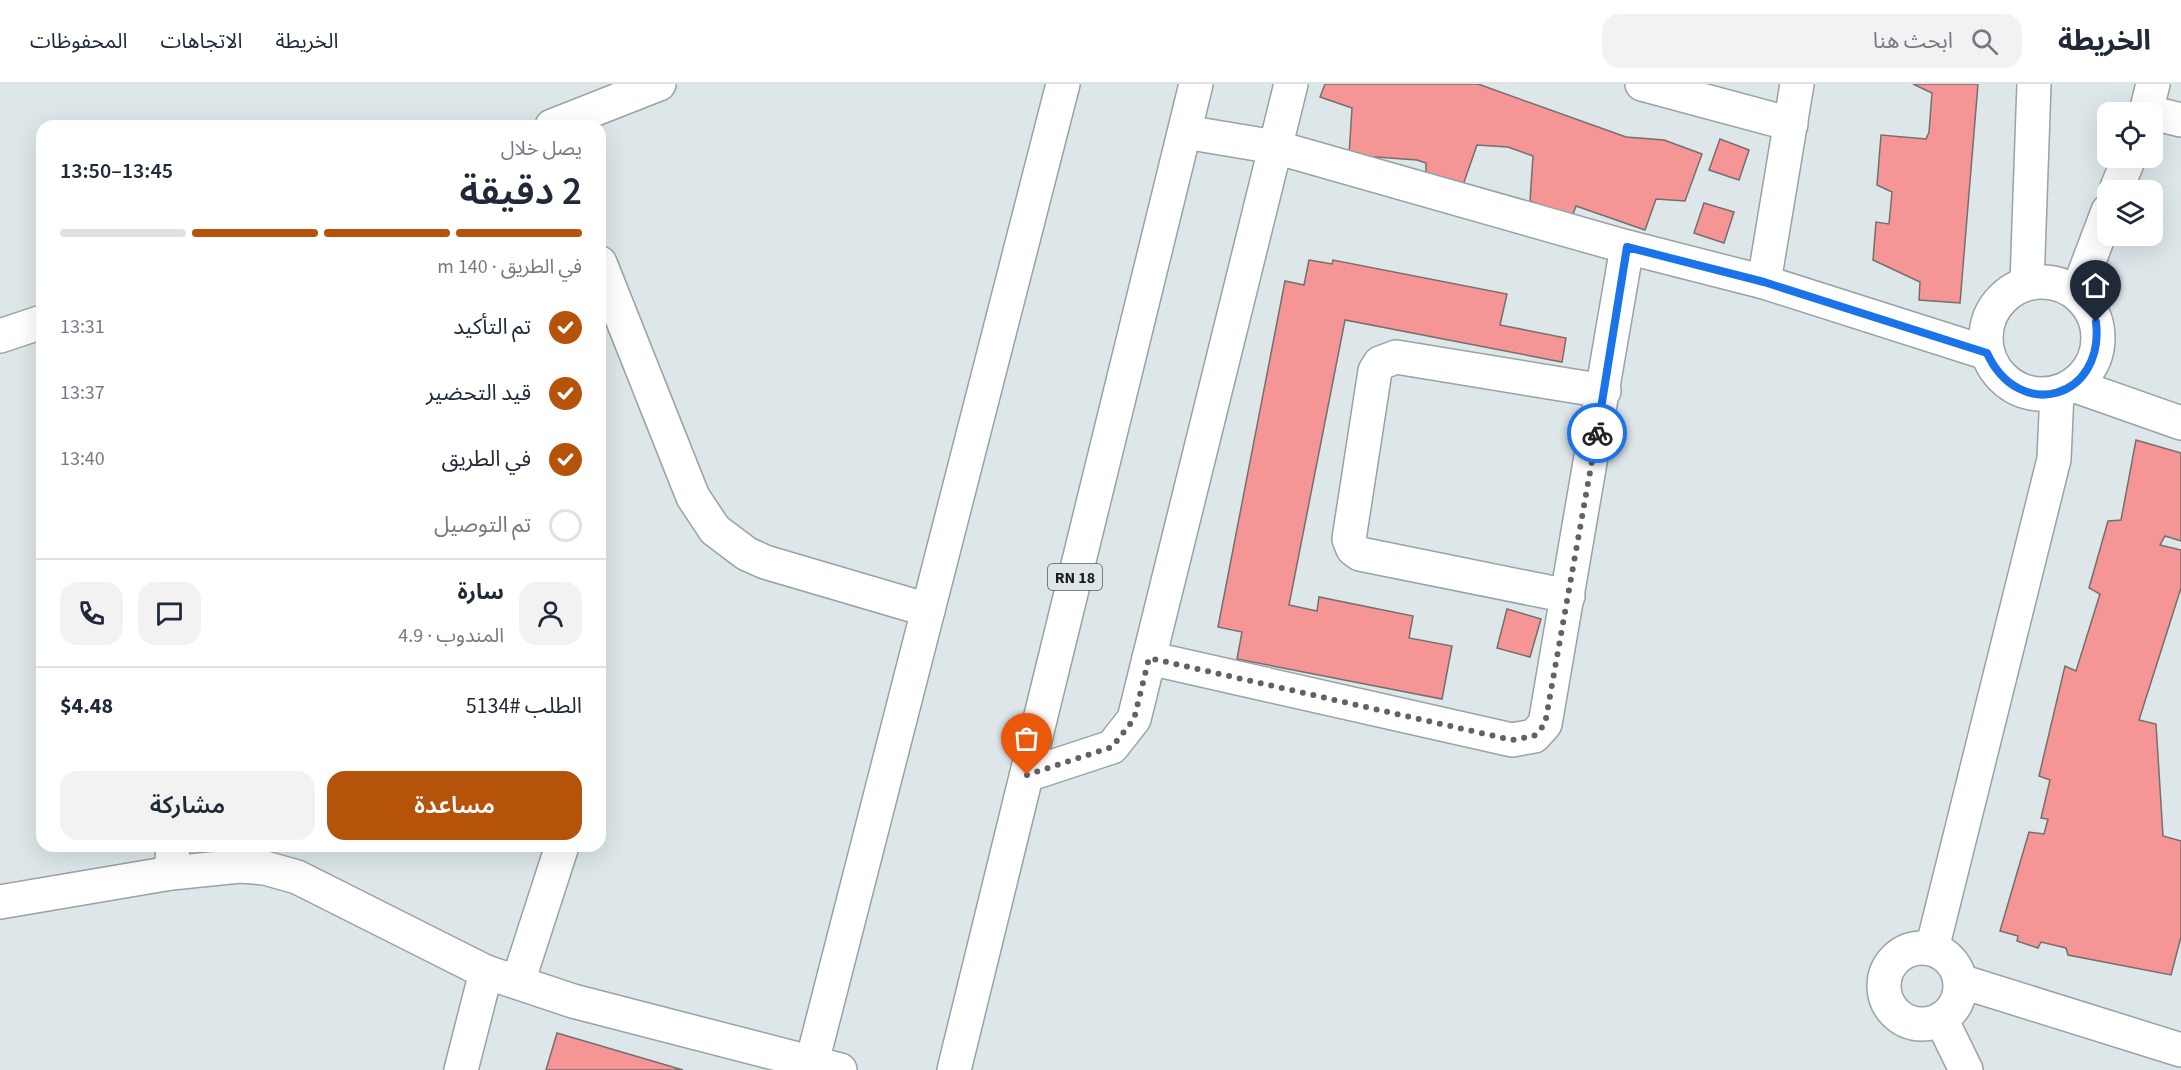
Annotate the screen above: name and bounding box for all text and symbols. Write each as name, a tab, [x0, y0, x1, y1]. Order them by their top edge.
search box	[1602, 14, 2022, 68]
text: الخريطة	[2058, 21, 2151, 61]
text: ابحث هنا	[1873, 25, 1953, 57]
icon: search	[1968, 25, 2001, 58]
text: المحفوظات	[30, 26, 127, 56]
text: الاتجاهات	[160, 26, 242, 56]
text: الخريطة	[275, 26, 338, 56]
map controls	[2097, 102, 2163, 246]
button: locate	[2097, 102, 2163, 168]
text: يصل خلال	[501, 135, 582, 163]
text: 13:45–13:50	[60, 155, 173, 187]
text: 2 دقيقة	[460, 164, 582, 220]
button: layers	[2097, 180, 2163, 246]
text: في الطريق · 140 m	[437, 253, 582, 281]
pin	[2070, 260, 2121, 322]
icon: home	[2079, 269, 2112, 302]
text: تم التأكيد	[453, 311, 531, 343]
icon: check	[549, 311, 582, 344]
text: 13:31	[60, 313, 105, 341]
text: قيد التحضير	[426, 377, 531, 409]
icon: check	[549, 377, 582, 410]
text: 13:37	[60, 379, 105, 407]
courier	[1567, 403, 1627, 463]
icon: bike	[1581, 417, 1614, 450]
text: في الطريق	[442, 443, 531, 475]
icon: check	[549, 443, 582, 476]
text: 13:40	[60, 445, 105, 473]
text: تم التوصيل	[434, 509, 531, 541]
road number: RN 18	[1048, 564, 1102, 590]
text: سارة	[458, 576, 504, 608]
button: phone	[60, 582, 123, 645]
button: chat	[138, 582, 201, 645]
button: person	[519, 582, 582, 645]
text: المندوب · 4.9	[398, 622, 504, 650]
text: $4.48	[60, 690, 113, 722]
text: الطلب #5134	[466, 690, 582, 722]
pin	[1001, 713, 1052, 775]
icon: bag	[1010, 722, 1043, 755]
button: مشاركة	[60, 771, 315, 840]
button: مساعدة	[327, 771, 582, 840]

